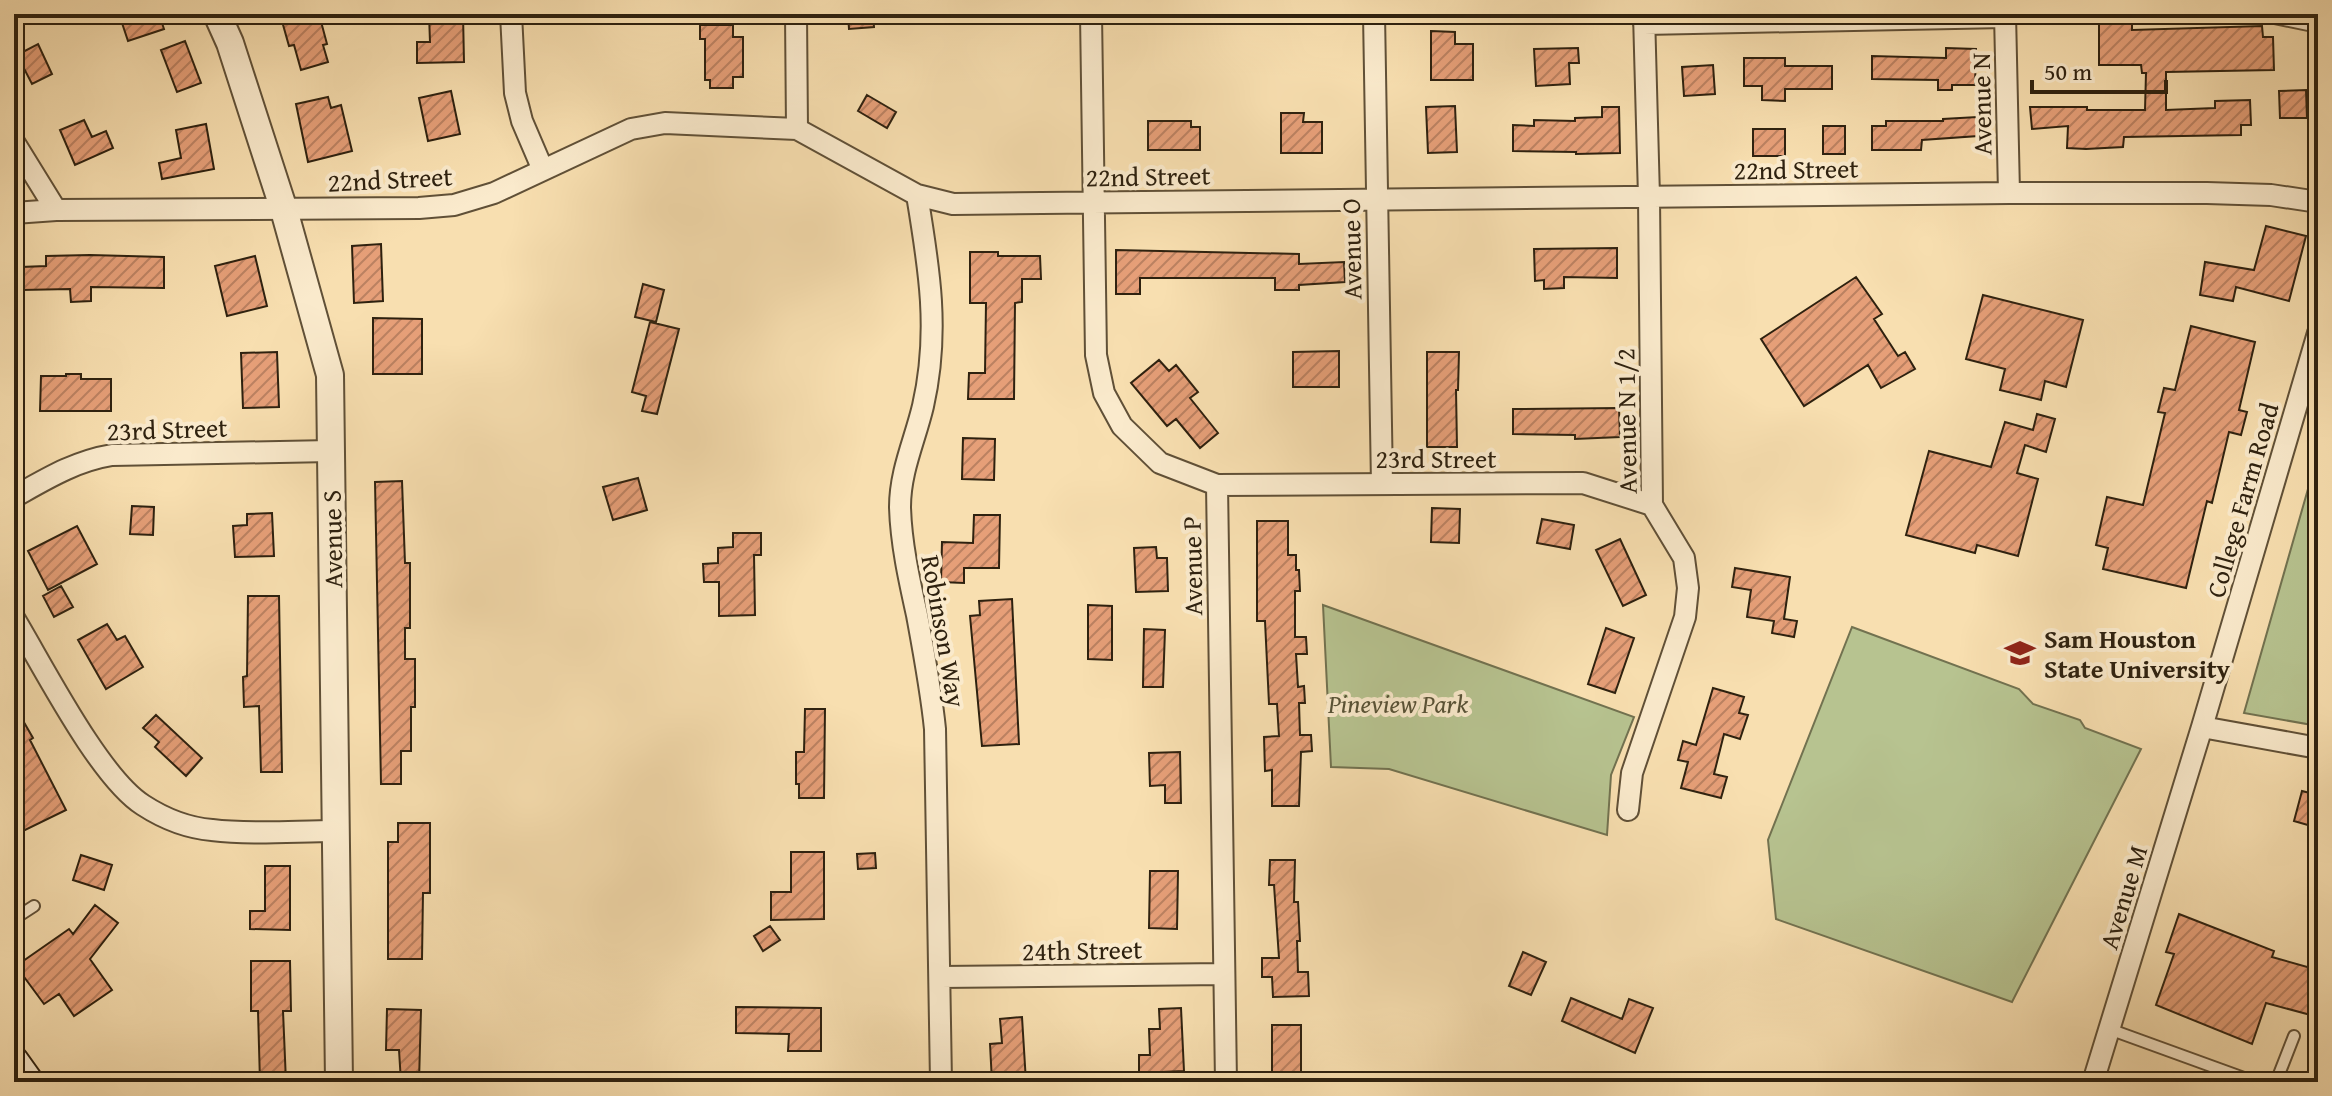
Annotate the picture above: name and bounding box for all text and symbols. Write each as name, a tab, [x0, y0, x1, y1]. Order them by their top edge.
scale bar	[2032, 44, 2166, 94]
street label: Avenue N	[1961, 52, 2001, 156]
text: 50 m	[2044, 54, 2092, 89]
street label: 22nd Street	[1733, 148, 1859, 190]
street label: 22nd Street	[1085, 155, 1211, 197]
street label: 22nd Street	[327, 156, 453, 202]
street label: Avenue O	[1331, 198, 1371, 300]
street label: Avenue N 1/2	[1605, 348, 1647, 494]
street label: College Farm Road	[2196, 398, 2288, 602]
street label: 23rd Street	[106, 407, 228, 451]
street label: 23rd Street	[1376, 439, 1496, 478]
street label: Avenue S	[312, 490, 352, 588]
street label: Avenue P	[1172, 516, 1212, 616]
street label: Robinson Way	[911, 552, 977, 710]
place label: Sam Houston State University	[2044, 619, 2231, 688]
school or university icon: Sam Houston State University	[2003, 636, 2037, 670]
park label: Pineview Park	[1327, 684, 1468, 723]
street label: Avenue M	[2089, 840, 2157, 954]
street label: 24th Street	[1022, 929, 1142, 971]

